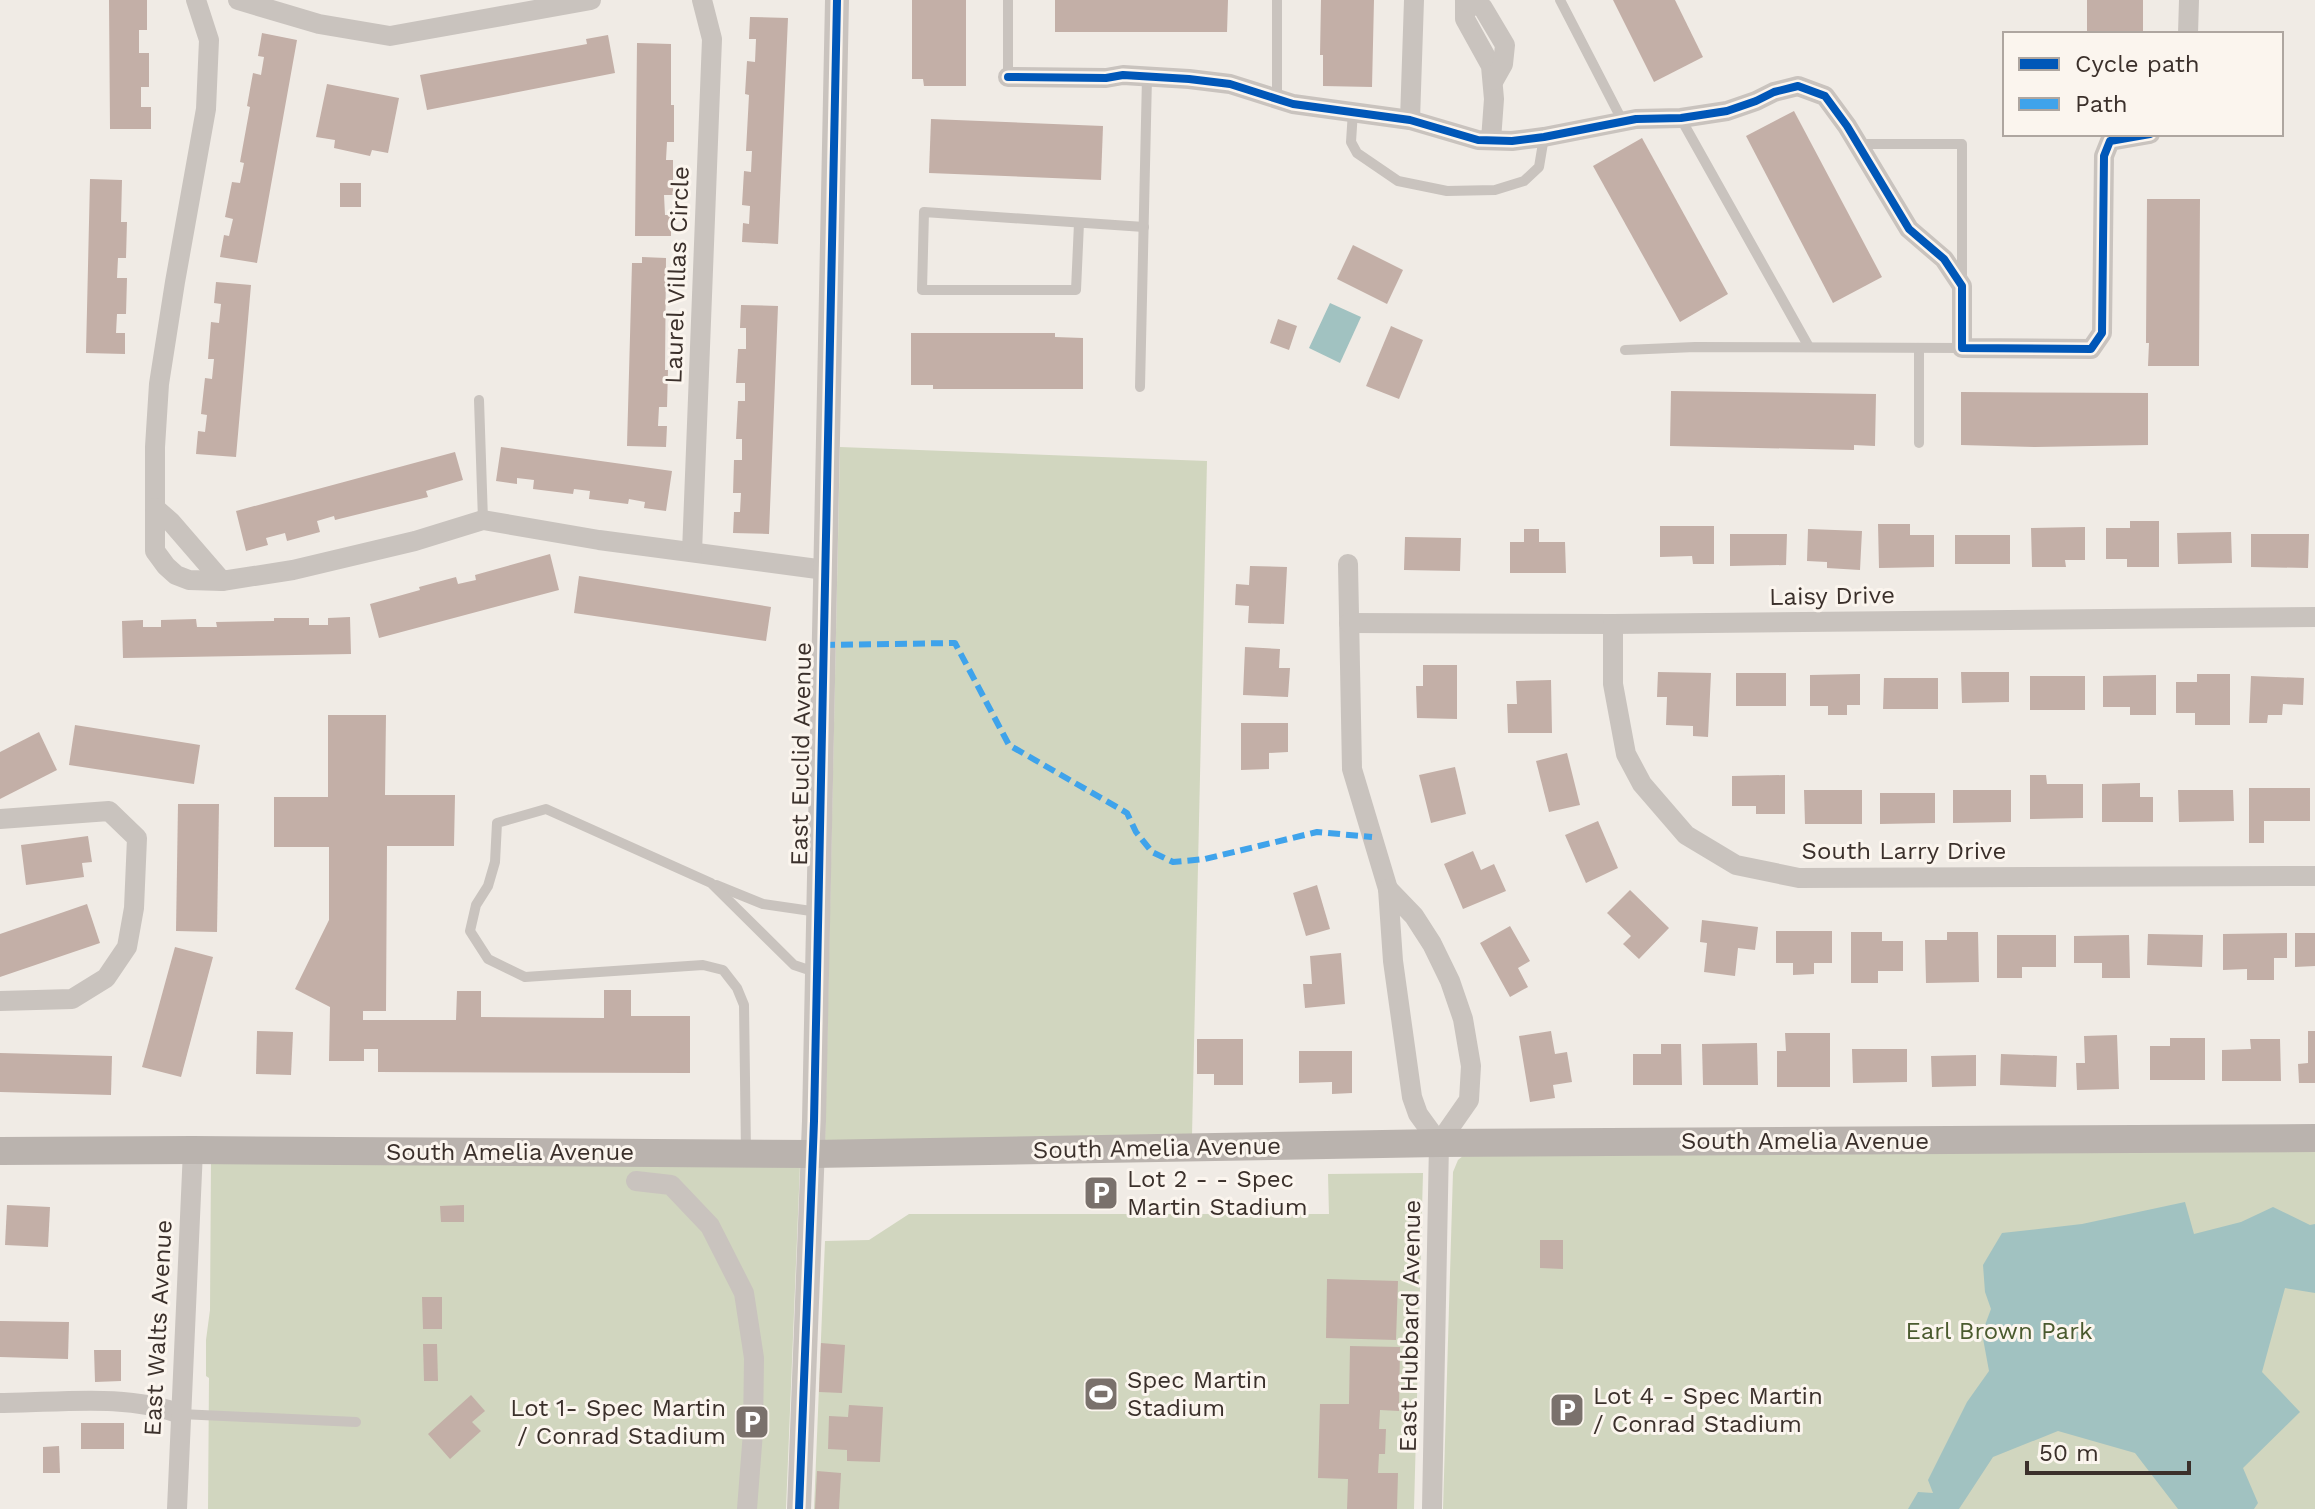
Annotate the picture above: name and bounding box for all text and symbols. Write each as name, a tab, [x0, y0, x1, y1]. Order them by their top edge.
legend	[2003, 32, 2283, 136]
text: Cycle path	[2075, 50, 2200, 78]
text: Path	[2075, 90, 2128, 118]
street label: Laurel Villas Circle	[659, 166, 695, 384]
street label: Laisy Drive	[1769, 581, 1895, 611]
street label: East Euclid Avenue	[785, 642, 817, 866]
street label: South Larry Drive	[1802, 837, 2006, 865]
street label: South Amelia Avenue	[1681, 1127, 1929, 1155]
street label: South Amelia Avenue	[1033, 1132, 1281, 1164]
street label: South Amelia Avenue	[386, 1138, 634, 1166]
place label: Lot 2 - - Spec Martin Stadium	[1127, 1165, 1308, 1221]
parking icon: Lot 2 - - Spec Martin Stadium	[1082, 1174, 1120, 1212]
street label: East Hubbard Avenue	[1394, 1200, 1426, 1452]
street label: East Walts Avenue	[138, 1219, 178, 1437]
park label: Earl Brown Park	[1905, 1317, 2093, 1345]
place label: Spec Martin Stadium	[1127, 1366, 1267, 1422]
sports icon: Spec Martin Stadium	[1082, 1375, 1120, 1413]
place label: Lot 4 - Spec Martin / Conrad Stadium	[1593, 1382, 1823, 1438]
parking icon: Lot 4 - Spec Martin / Conrad Stadium	[1548, 1391, 1586, 1429]
place label: Lot 1- Spec Martin / Conrad Stadium	[510, 1394, 726, 1450]
parking icon: Lot 1- Spec Martin / Conrad Stadium	[733, 1403, 771, 1441]
scale bar	[2027, 1425, 2189, 1475]
text: 50 m	[2039, 1439, 2099, 1467]

